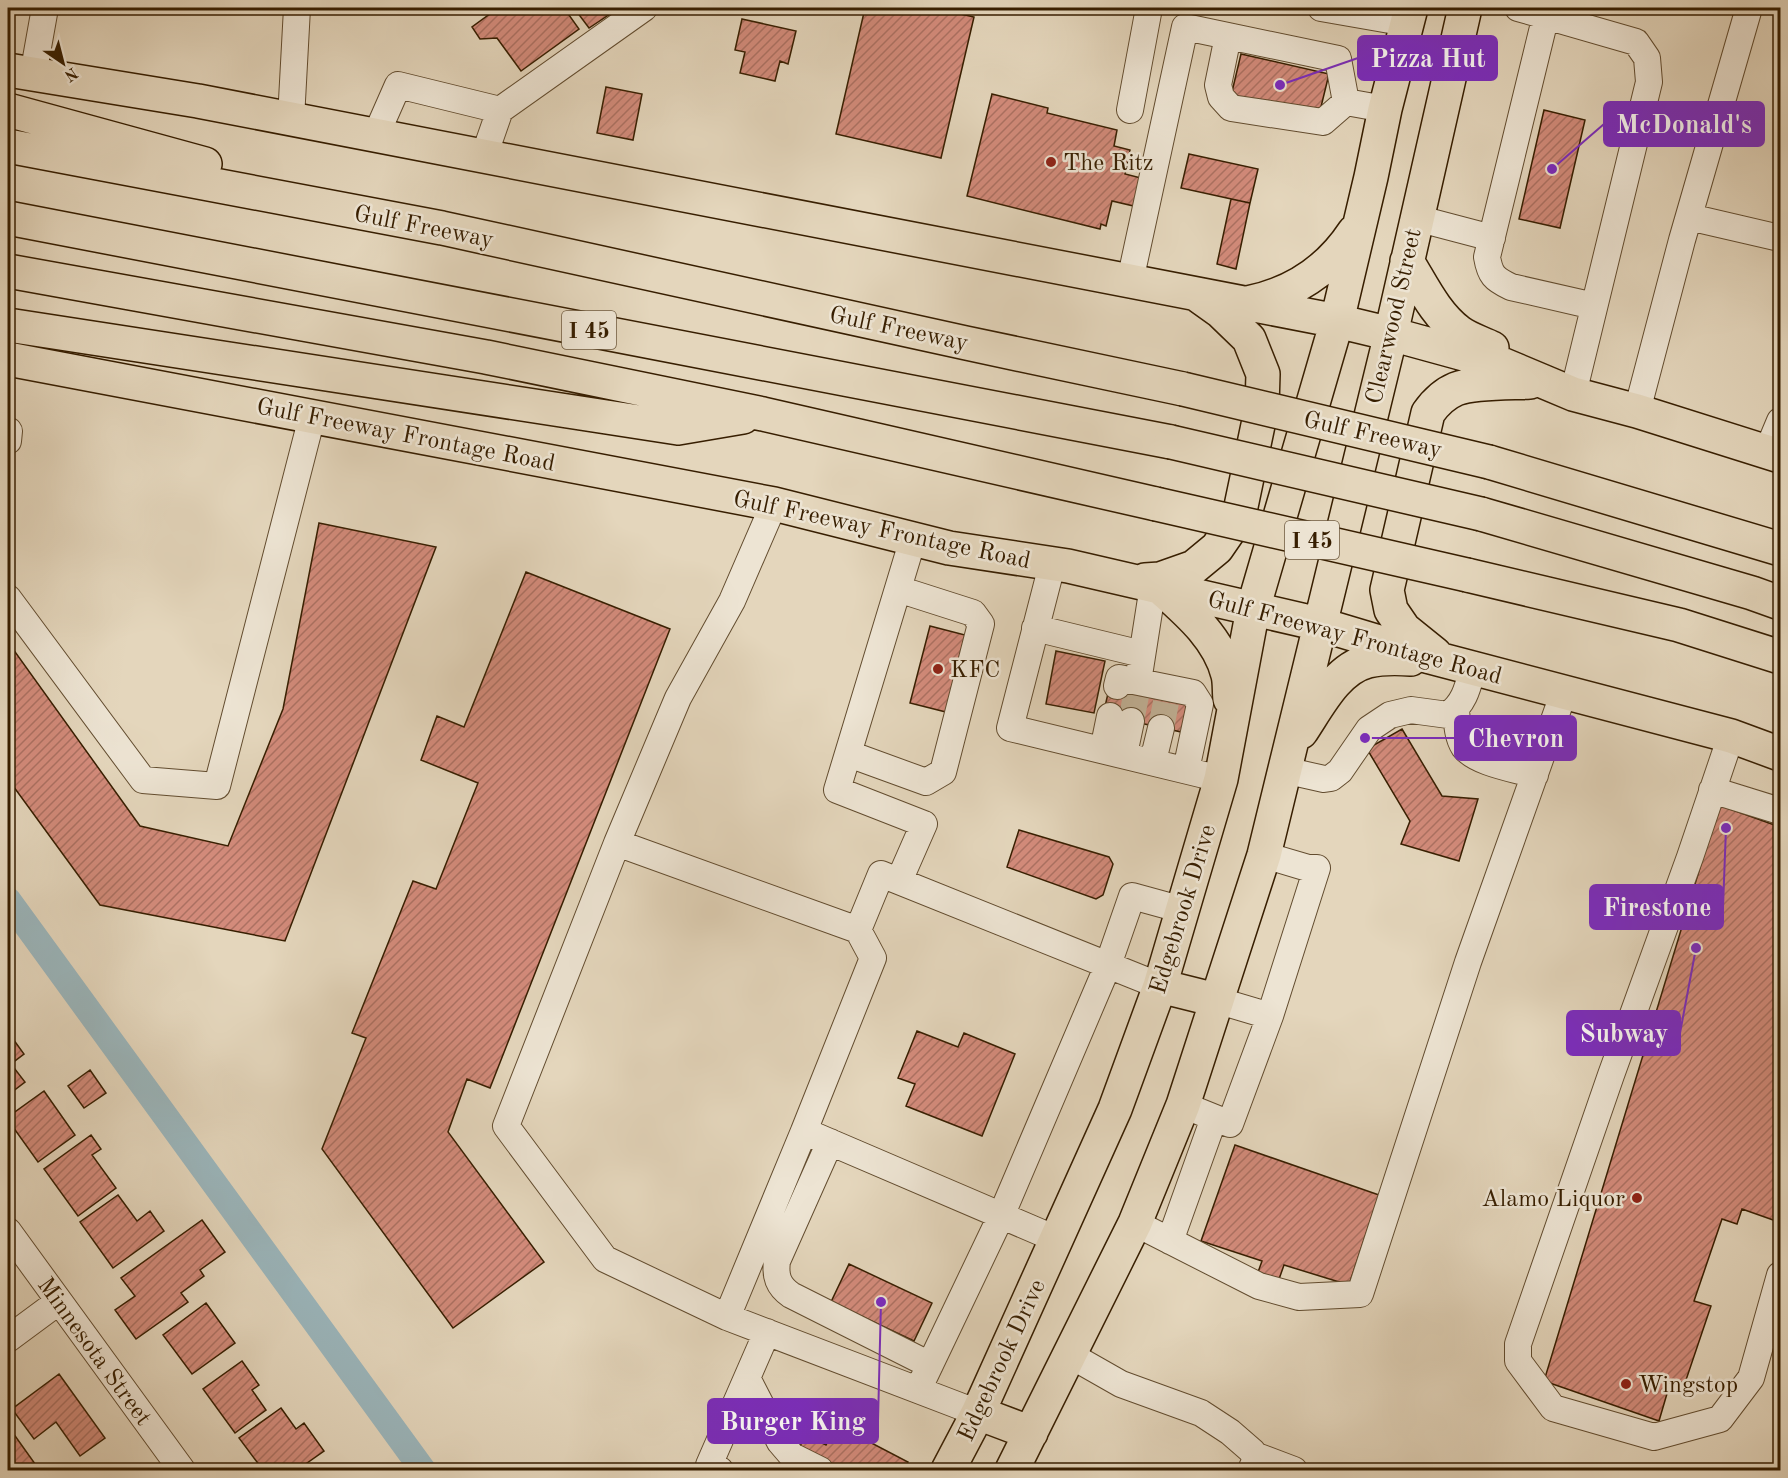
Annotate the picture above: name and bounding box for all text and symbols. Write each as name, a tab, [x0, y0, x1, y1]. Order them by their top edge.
north arrow	[33, 33, 93, 93]
callout: Pizza Hut	[1358, 36, 1497, 80]
text: Pizza Hut	[1370, 47, 1486, 73]
text: N	[60, 64, 80, 84]
callout: McDonald's	[1604, 102, 1764, 146]
text: McDonald's	[1616, 113, 1752, 139]
place label: The Ritz	[1063, 152, 1154, 176]
marker: The Ritz	[1044, 155, 1058, 169]
street label: Gulf Freeway	[352, 203, 496, 253]
street label: Clearwood Street	[1363, 226, 1427, 407]
street label: Gulf Freeway	[827, 304, 971, 356]
road number: I 45	[562, 311, 616, 349]
street label: Gulf Freeway Frontage Road	[254, 395, 557, 477]
street label: Gulf Freeway	[1301, 408, 1444, 464]
street label: Gulf Freeway Frontage Road	[731, 488, 1033, 574]
road number: I 45	[1285, 521, 1339, 559]
street label: Gulf Freeway Frontage Road	[1205, 588, 1504, 690]
place label: KFC	[950, 659, 1000, 683]
marker: KFC	[931, 662, 945, 676]
callout: Chevron	[1455, 716, 1576, 760]
text: Chevron	[1468, 727, 1564, 753]
street label: Edgebrook Drive	[1147, 822, 1221, 997]
callout: Firestone	[1590, 885, 1723, 929]
text: Firestone	[1602, 896, 1712, 922]
callout: Subway	[1567, 1011, 1680, 1055]
text: Subway	[1580, 1022, 1668, 1048]
place label: Alamo Liquor	[1481, 1188, 1625, 1212]
marker: Alamo Liquor	[1630, 1191, 1644, 1205]
street label: Minnesota Street	[32, 1274, 155, 1431]
street label: Edgebrook Drive	[955, 1276, 1051, 1446]
place label: Wingstop	[1638, 1374, 1738, 1398]
marker: Wingstop	[1619, 1377, 1633, 1391]
callout: Burger King	[708, 1399, 878, 1443]
text: Burger King	[720, 1410, 867, 1436]

